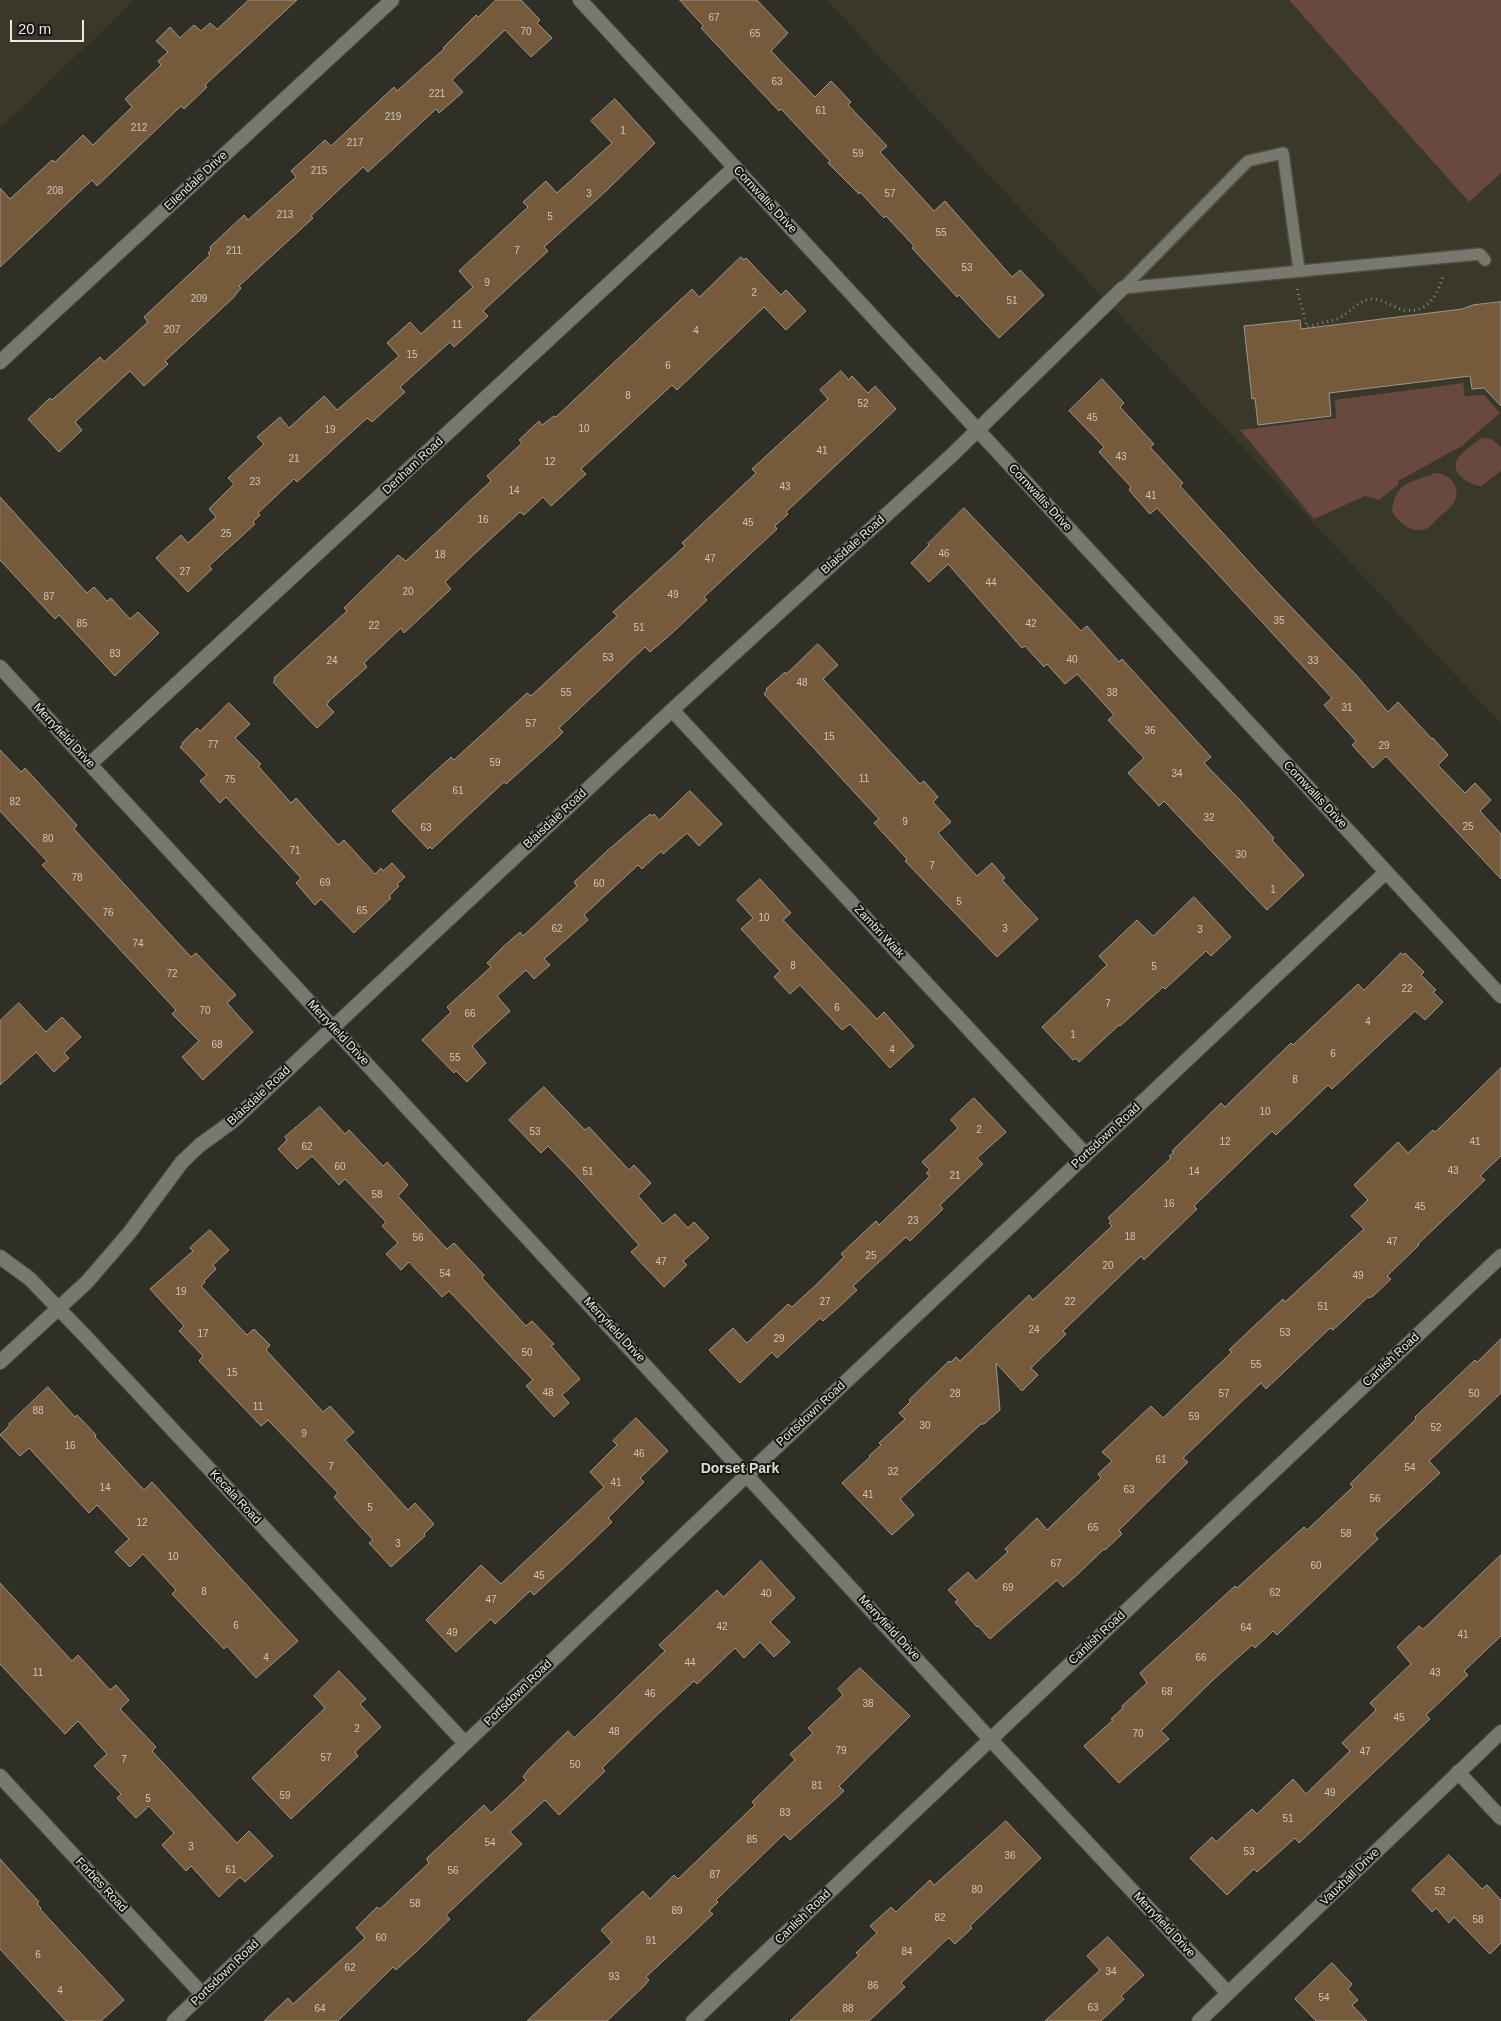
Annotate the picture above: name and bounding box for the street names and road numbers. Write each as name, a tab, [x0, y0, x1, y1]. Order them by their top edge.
street label: Ellendale Drive	[162, 148, 230, 214]
street label: Cornwallis Drive	[730, 163, 800, 237]
street label: Denham Road	[380, 434, 446, 498]
street label: Cornwallis Drive	[1005, 461, 1075, 535]
street label: Blaisdale Road	[818, 513, 888, 577]
street label: Merryfield Drive	[30, 700, 98, 772]
street label: Cornwallis Drive	[1280, 758, 1350, 832]
street label: Blaisdale Road	[521, 786, 589, 852]
street label: Zambri Walk	[851, 903, 907, 961]
street label: Merryfield Drive	[304, 997, 372, 1069]
street label: Blaisdale Road	[225, 1063, 293, 1129]
street label: Portsdown Road	[1069, 1100, 1143, 1172]
street label: Merryfield Drive	[580, 1294, 648, 1366]
street label: Canlish Road	[1360, 1330, 1422, 1390]
street label: Portsdown Road	[774, 1378, 848, 1450]
street label: Kecala Road	[206, 1467, 264, 1527]
street label: Merryfield Drive	[855, 1592, 923, 1664]
street label: Canlish Road	[1066, 1608, 1128, 1668]
street label: Portsdown Road	[481, 1657, 555, 1729]
street label: Vauxhall Drive	[1317, 1845, 1383, 1909]
street label: Forbes Road	[72, 1855, 130, 1915]
street label: Canlish Road	[772, 1887, 834, 1947]
street label: Merryfield Drive	[1130, 1889, 1198, 1961]
street label: Portsdown Road	[188, 1937, 262, 2009]

